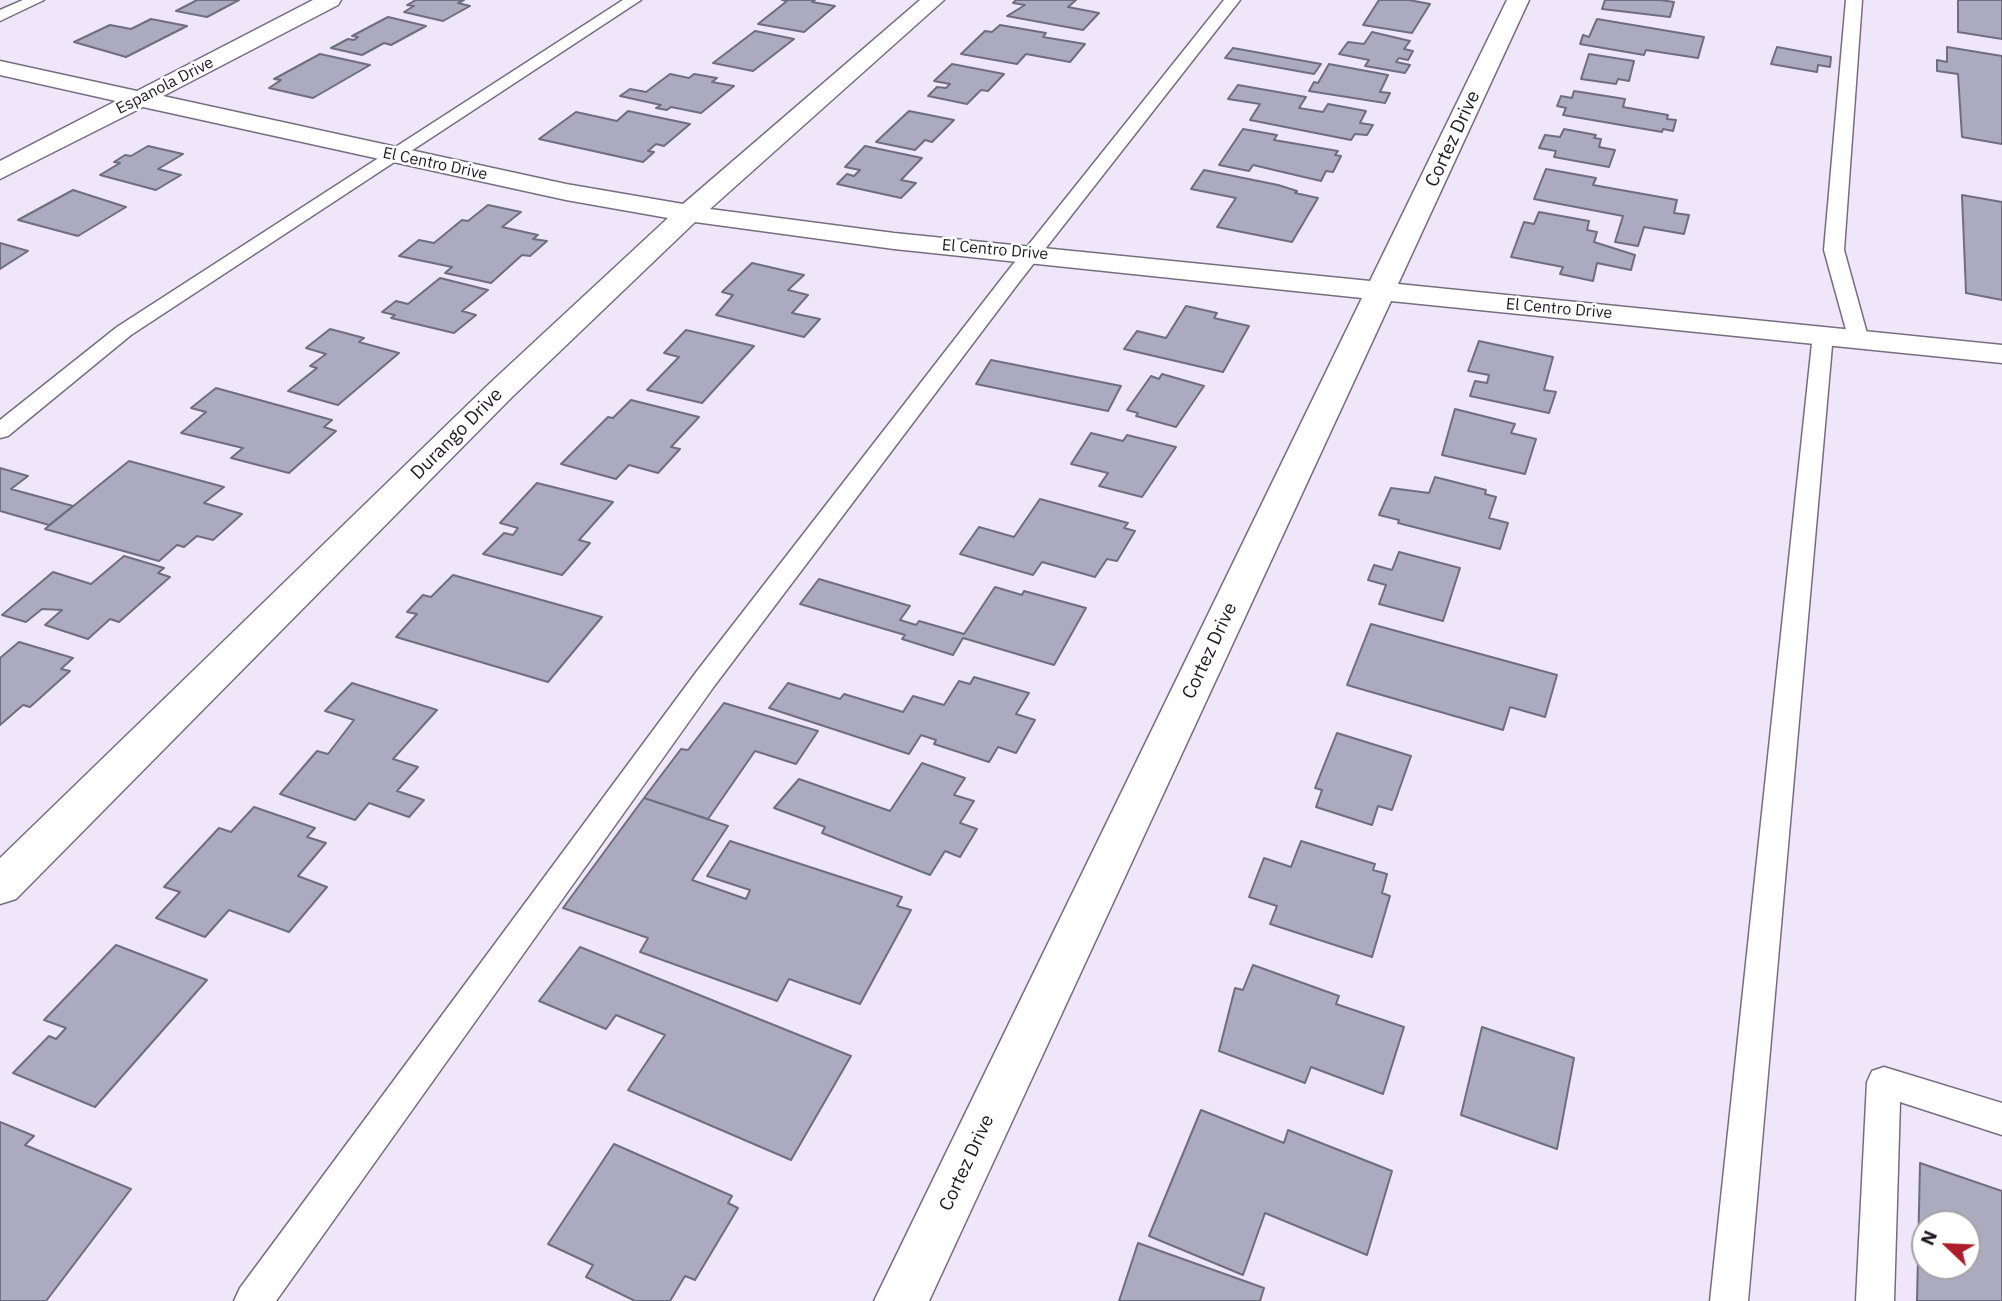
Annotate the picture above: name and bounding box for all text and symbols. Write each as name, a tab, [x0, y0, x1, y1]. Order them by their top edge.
street label: Espanola Drive	[113, 53, 217, 119]
street label: Cortez Drive	[1421, 87, 1485, 191]
street label: El Centro Drive	[381, 144, 489, 184]
street label: El Centro Drive	[941, 236, 1049, 264]
street label: El Centro Drive	[1505, 295, 1613, 323]
street label: Durango Drive	[406, 383, 508, 485]
street label: Cortez Drive	[1178, 599, 1242, 703]
street label: Cortez Drive	[935, 1111, 999, 1215]
north arrow	[1911, 1210, 1981, 1280]
text: N	[1915, 1227, 1942, 1249]

